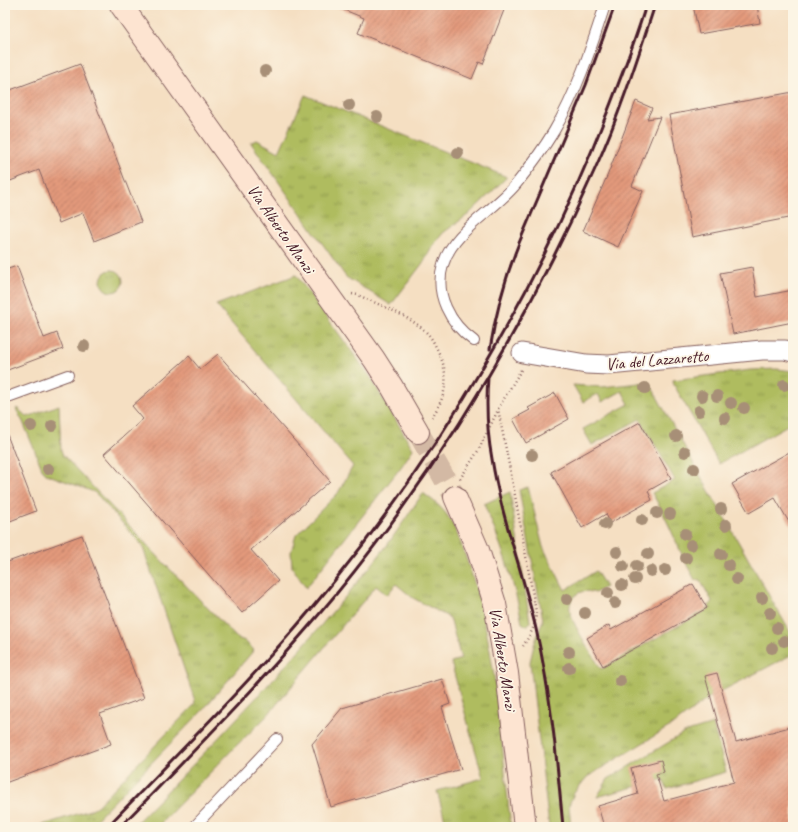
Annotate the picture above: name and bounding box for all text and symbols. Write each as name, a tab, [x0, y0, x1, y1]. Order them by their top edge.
street label: Via Alberto Manzi	[243, 180, 321, 280]
street label: Via del Lazzaretto	[605, 345, 710, 375]
street label: Via Alberto Manzi	[485, 606, 522, 715]

